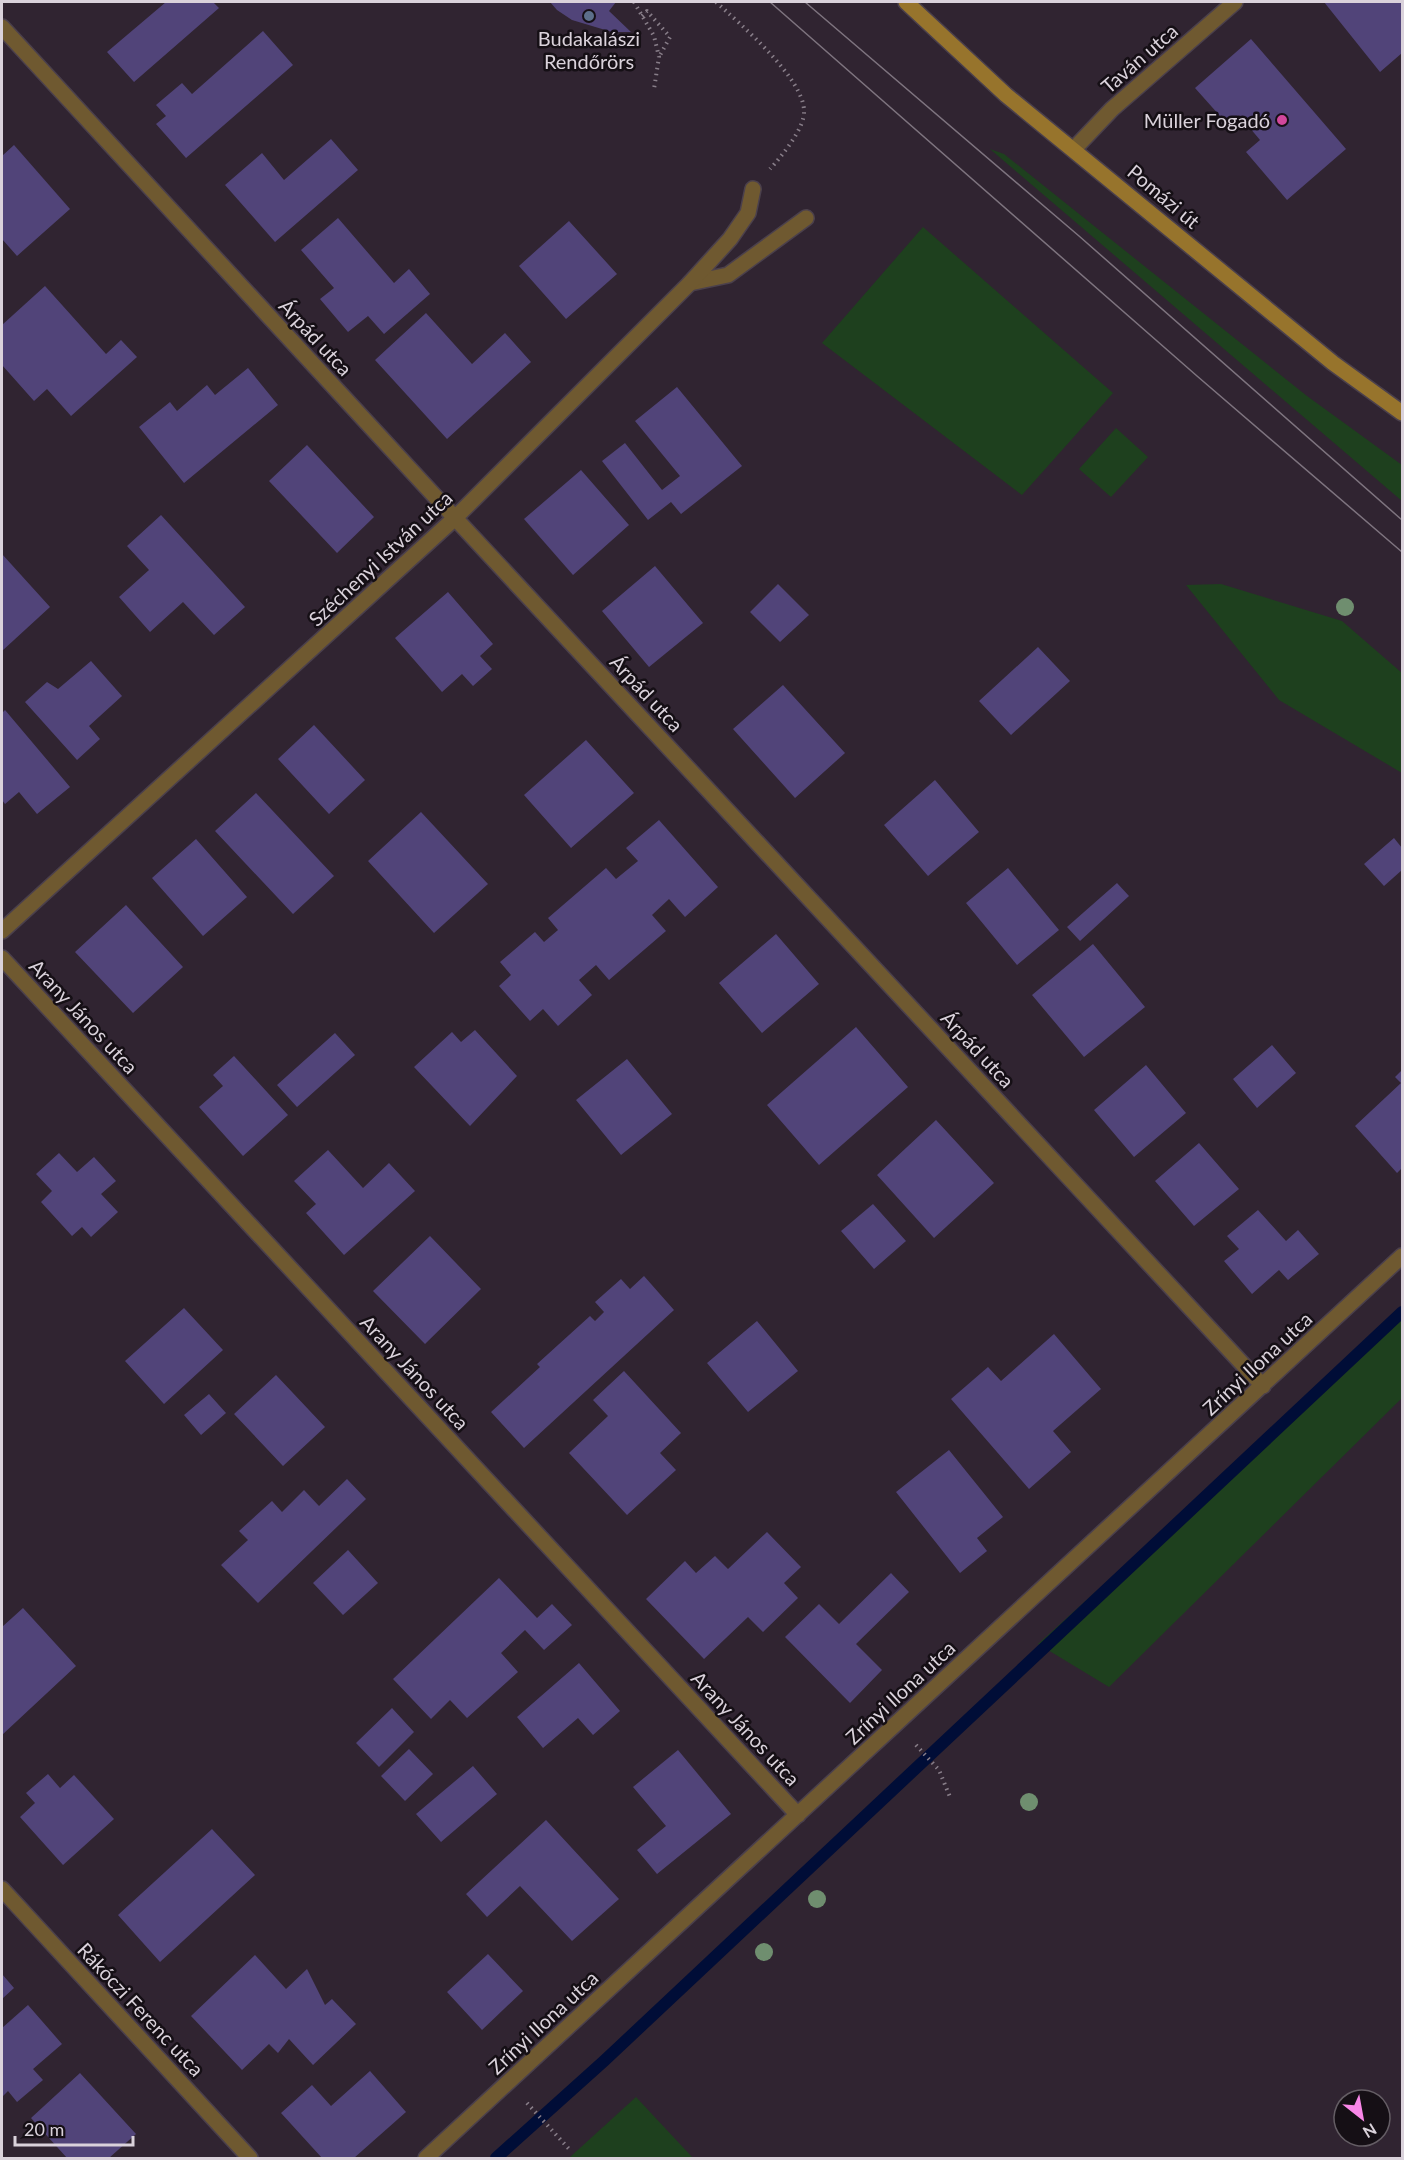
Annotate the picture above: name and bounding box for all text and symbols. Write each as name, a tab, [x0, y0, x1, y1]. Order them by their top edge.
marker: Budakalászi Rendőrörs	[582, 9, 596, 23]
street label: Taván utca	[1096, 18, 1182, 98]
place label: Budakalászi Rendőrörs	[538, 26, 640, 73]
place label: Müller Fogadó	[1144, 108, 1270, 132]
marker: Müller Fogadó	[1275, 113, 1289, 127]
street label: Pomázi út	[1123, 159, 1205, 233]
street label: Árpád utca	[274, 294, 358, 380]
street label: Széchenyi István utca	[303, 485, 457, 631]
street label: Árpád utca	[605, 650, 689, 736]
street label: Arany János utca	[25, 954, 143, 1078]
street label: Árpád utca	[936, 1006, 1020, 1092]
street label: Zrínyi Ilona utca	[1197, 1306, 1317, 1420]
street label: Arany János utca	[356, 1310, 474, 1434]
street label: Zrínyi Ilona utca	[840, 1635, 960, 1749]
street label: Arany János utca	[687, 1666, 805, 1790]
street label: Rákóczi Ferenc utca	[73, 1937, 209, 2081]
street label: Zrínyi Ilona utca	[483, 1965, 603, 2079]
north arrow	[1332, 2088, 1392, 2148]
scale bar	[15, 2109, 134, 2147]
text: 20 m	[24, 2118, 64, 2140]
text: N	[1360, 2120, 1380, 2143]

